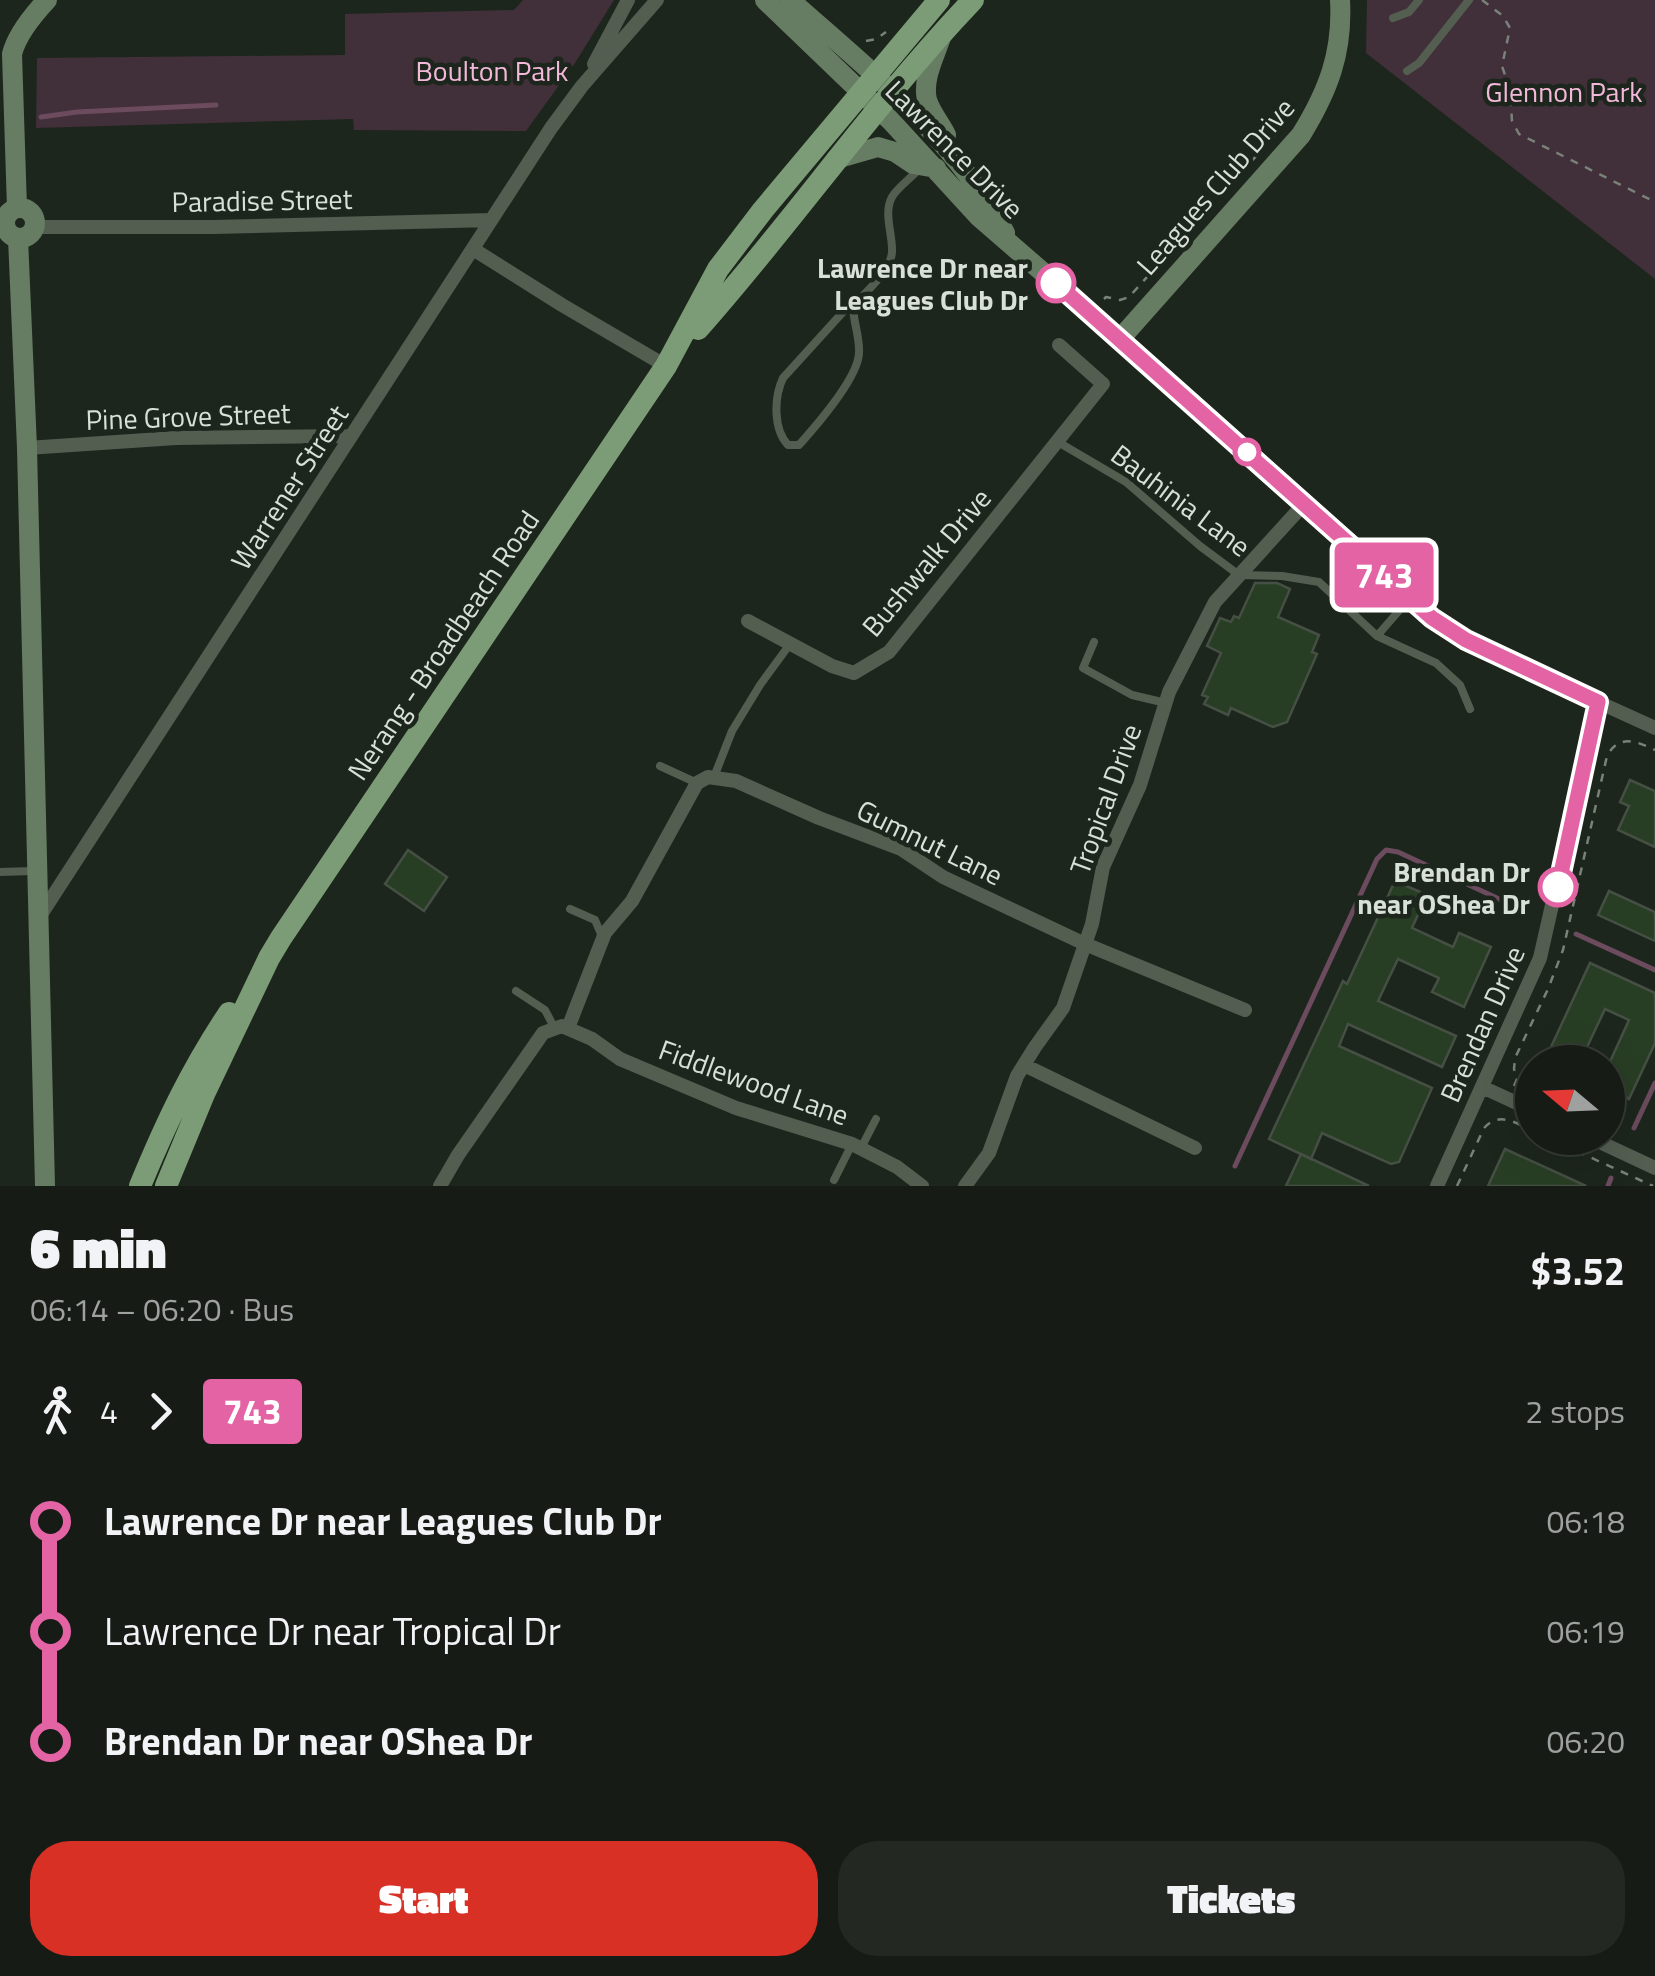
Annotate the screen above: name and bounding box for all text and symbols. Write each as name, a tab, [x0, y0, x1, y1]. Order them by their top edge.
park label: Boulton Park	[416, 49, 568, 92]
street label: Lawrence Drive	[876, 70, 1034, 228]
park label: Glennon Park	[1485, 70, 1643, 113]
street label: Leagues Club Drive	[1126, 88, 1304, 284]
street label: Paradise Street	[171, 177, 353, 223]
place label: Lawrence Dr near Leagues Club Dr	[817, 246, 1028, 321]
marker: Lawrence Dr near Leagues Club Dr	[1037, 264, 1075, 302]
street label: Pine Grove Street	[85, 391, 291, 441]
street label: Warrener Street	[220, 396, 359, 578]
street label: Bauhinia Lane	[1102, 433, 1260, 567]
unlabelled marker	[1234, 439, 1260, 465]
street label: Bushwalk Drive	[851, 478, 1001, 646]
street label: Nerang - Broadbeach Road	[336, 501, 550, 789]
line badge: 743	[1326, 542, 1442, 608]
text: 743	[1355, 548, 1413, 602]
street label: Tropical Drive	[1058, 718, 1152, 880]
street label: Gumnut Lane	[850, 788, 1010, 896]
place label: Brendan Dr near OShea Dr	[1357, 850, 1530, 925]
marker: Brendan Dr near OShea Dr	[1539, 868, 1577, 906]
street label: Brendan Drive	[1428, 939, 1536, 1109]
street label: Fiddlewood Lane	[653, 1028, 855, 1136]
north arrow	[1515, 1045, 1625, 1155]
map controls	[1515, 1045, 1625, 1155]
text: 6 min	[30, 1206, 167, 1289]
text: $3.52	[1530, 1242, 1625, 1300]
text: 06:14 – 06:20 · Bus	[30, 1285, 294, 1333]
icon: walk	[30, 1384, 85, 1439]
icon: forward	[133, 1384, 188, 1439]
text: 743	[223, 1384, 282, 1438]
text: 4	[100, 1387, 118, 1435]
text: 2 stops	[1525, 1387, 1625, 1435]
text: Lawrence Dr near Leagues Club Dr	[104, 1492, 662, 1550]
text: 06:18	[1546, 1497, 1625, 1545]
text: Lawrence Dr near Tropical Dr	[104, 1602, 561, 1660]
text: 06:19	[1546, 1607, 1625, 1655]
text: Brendan Dr near OShea Dr	[104, 1712, 532, 1770]
text: 06:20	[1546, 1717, 1625, 1765]
button: Start	[30, 1841, 818, 1956]
button: Tickets	[838, 1841, 1625, 1956]

